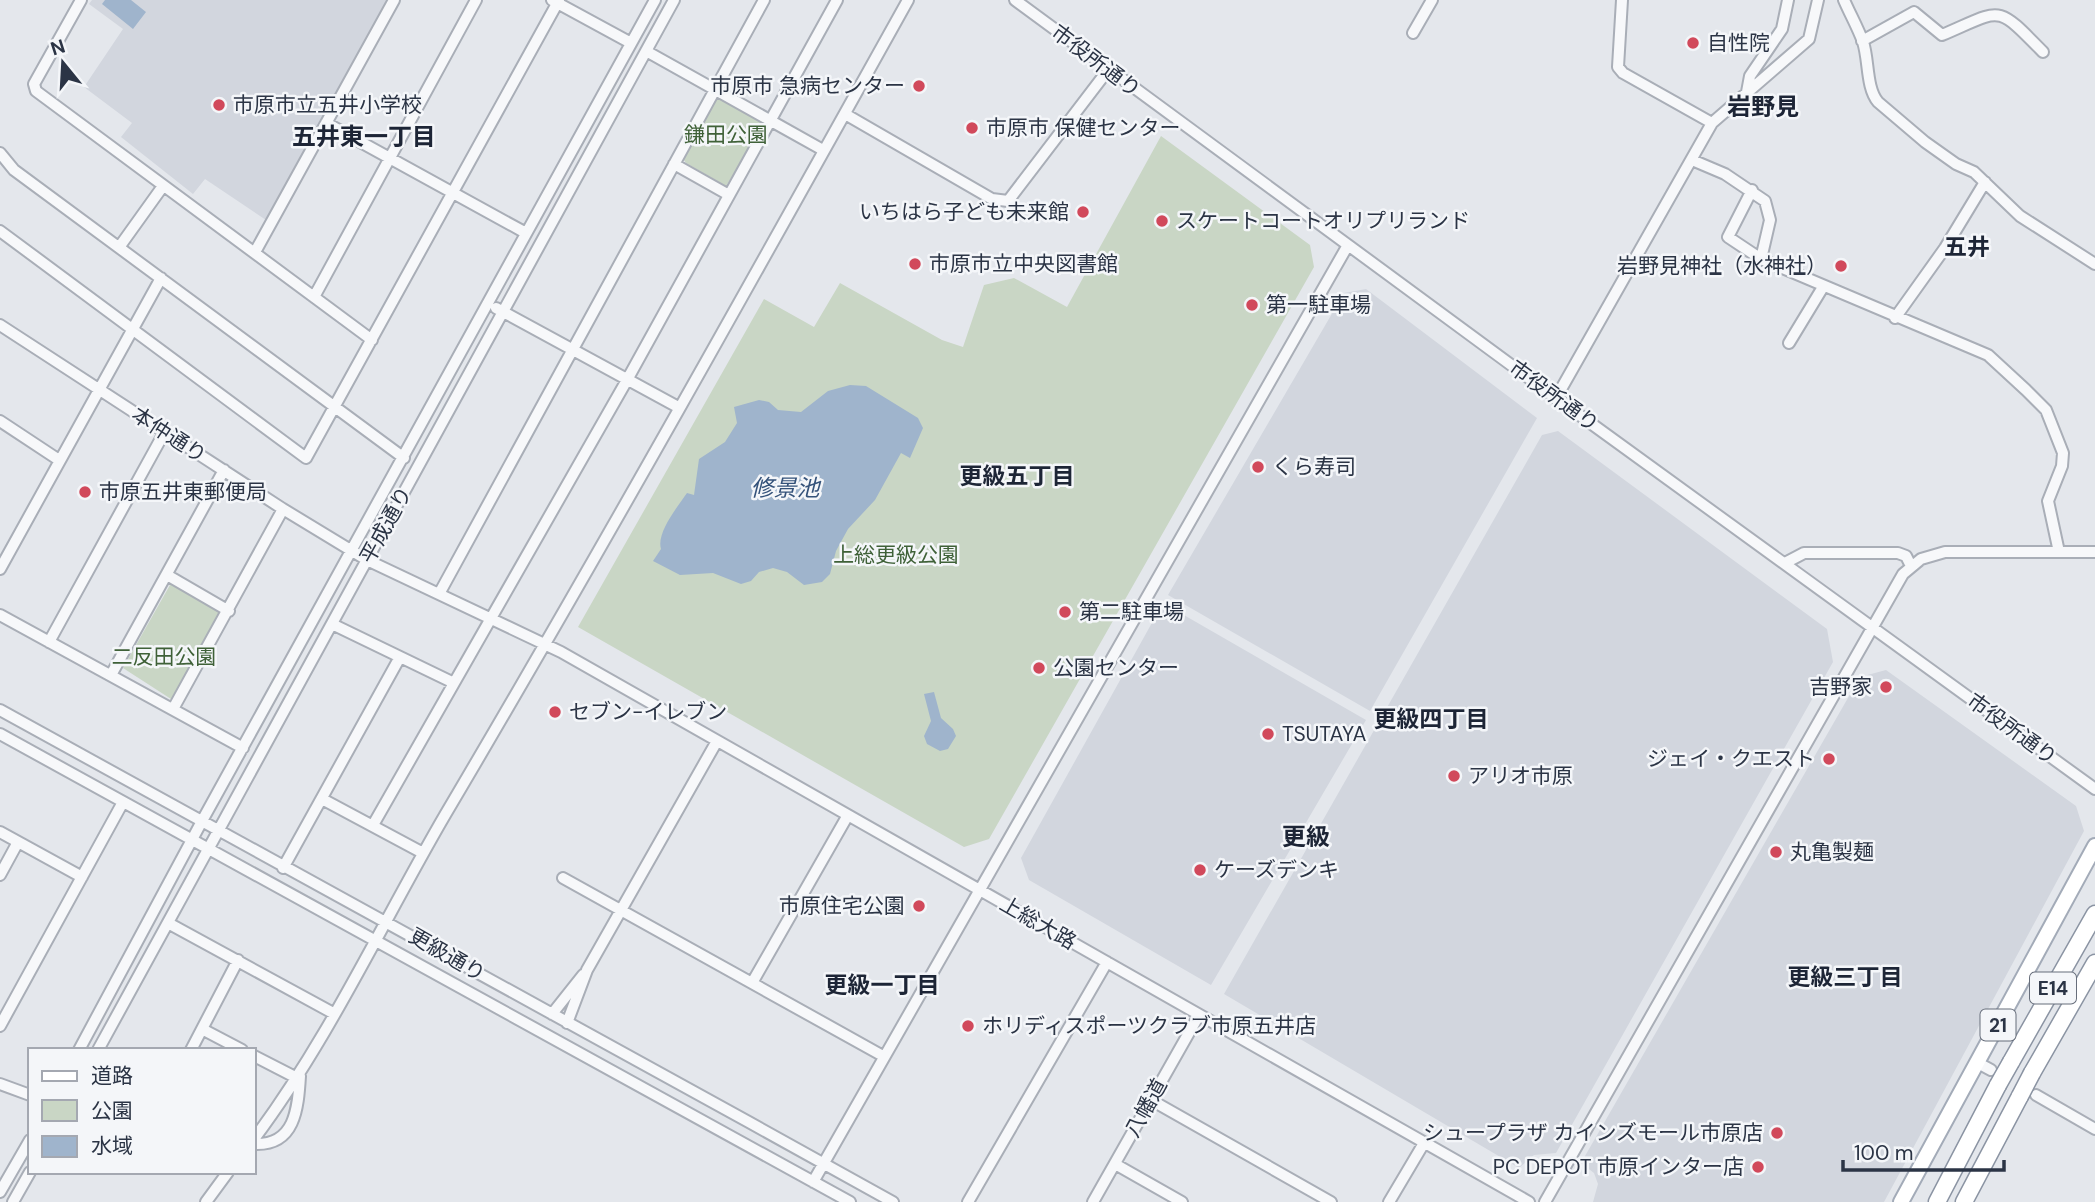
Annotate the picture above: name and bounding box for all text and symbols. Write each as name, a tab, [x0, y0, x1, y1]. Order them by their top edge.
street label: 市役所通り	[1046, 18, 1146, 104]
north arrow	[28, 28, 98, 98]
place label: 自性院	[1707, 29, 1770, 57]
text: N	[47, 33, 68, 61]
marker: 自性院	[1685, 35, 1701, 51]
place label: 市原市 急病センター	[710, 72, 905, 100]
marker: 市原市 急病センター	[911, 78, 927, 94]
place label: 市原市立五井小学校	[233, 91, 422, 119]
district label: 岩野見	[1727, 91, 1799, 122]
marker: 市原市立五井小学校	[211, 97, 227, 113]
place label: 市原市 保健センター	[986, 114, 1181, 142]
marker: 市原市 保健センター	[964, 120, 980, 136]
district label: 五井東一丁目	[292, 121, 436, 152]
park label: 鎌田公園	[684, 121, 768, 149]
place label: いちはら子ども未来館	[859, 198, 1069, 226]
marker: いちはら子ども未来館	[1075, 204, 1091, 220]
place label: スケートコートオリプリランド	[1176, 207, 1470, 235]
marker: スケートコートオリプリランド	[1154, 213, 1170, 229]
district label: 五井	[1944, 232, 1990, 262]
place label: 市原市立中央図書館	[929, 250, 1118, 278]
place label: 岩野見神社（水神社）	[1617, 252, 1827, 280]
marker: 市原市立中央図書館	[907, 256, 923, 272]
marker: 岩野見神社（水神社）	[1833, 258, 1849, 274]
place label: 第一駐車場	[1266, 291, 1371, 319]
marker: 第一駐車場	[1244, 297, 1260, 313]
street label: 市役所通り	[1503, 354, 1605, 438]
street label: 本仲通り	[126, 400, 212, 470]
place label: くら寿司	[1272, 453, 1356, 481]
marker: くら寿司	[1250, 459, 1266, 475]
district label: 更級五丁目	[960, 461, 1075, 491]
water label: 修景池	[751, 473, 822, 503]
place label: 市原五井東郵便局	[99, 478, 267, 506]
street label: 平成通り	[353, 481, 419, 569]
marker: 市原五井東郵便局	[77, 484, 93, 500]
park label: 上総更級公園	[833, 541, 959, 569]
place label: 第二駐車場	[1079, 598, 1184, 626]
marker: 第二駐車場	[1057, 604, 1073, 620]
park label: 二反田公園	[112, 643, 217, 671]
place label: 公園センター	[1053, 654, 1179, 682]
marker: 公園センター	[1031, 660, 1047, 676]
place label: 吉野家	[1809, 673, 1872, 701]
marker: 吉野家	[1878, 679, 1894, 695]
street label: 市役所通り	[1961, 687, 2063, 771]
place label: セブン-イレブン	[569, 698, 727, 726]
marker: セブン-イレブン	[547, 704, 563, 720]
district label: 更級四丁目	[1374, 704, 1489, 734]
place label: TSUTAYA	[1282, 720, 1367, 748]
marker: TSUTAYA	[1260, 726, 1276, 742]
place label: ジェイ・クエスト	[1647, 745, 1815, 773]
marker: ジェイ・クエスト	[1821, 751, 1837, 767]
place label: アリオ市原	[1468, 762, 1573, 790]
marker: アリオ市原	[1446, 768, 1462, 784]
district label: 更級	[1282, 821, 1330, 852]
place label: 丸亀製麺	[1790, 838, 1874, 866]
marker: 丸亀製麺	[1768, 844, 1784, 860]
place label: ケーズデンキ	[1214, 856, 1339, 884]
marker: ケーズデンキ	[1192, 862, 1208, 878]
street label: 上総大路	[995, 890, 1081, 956]
place label: 市原住宅公園	[779, 892, 905, 920]
marker: 市原住宅公園	[911, 898, 927, 914]
street label: 更級通り	[404, 922, 490, 988]
district label: 更級三丁目	[1788, 962, 1903, 992]
district label: 更級一丁目	[825, 970, 940, 1000]
road number: E14	[2030, 972, 2076, 1004]
road number: 21	[1980, 1009, 2016, 1040]
place label: ホリディスポーツクラブ市原五井店	[982, 1012, 1316, 1040]
marker: ホリディスポーツクラブ市原五井店	[960, 1018, 976, 1034]
legend	[28, 1048, 256, 1174]
text: 道路	[91, 1062, 133, 1090]
street label: 八幡道	[1118, 1074, 1174, 1142]
text: 公園	[91, 1097, 133, 1125]
place label: シュープラザ カインズモール市原店	[1423, 1119, 1763, 1147]
marker: シュープラザ カインズモール市原店	[1769, 1125, 1785, 1141]
scale bar	[1843, 1128, 2004, 1172]
text: 水域	[91, 1132, 133, 1160]
text: 100 m	[1854, 1139, 1914, 1167]
place label: PC DEPOT 市原インター店	[1493, 1153, 1744, 1181]
marker: PC DEPOT 市原インター店	[1750, 1159, 1766, 1175]

